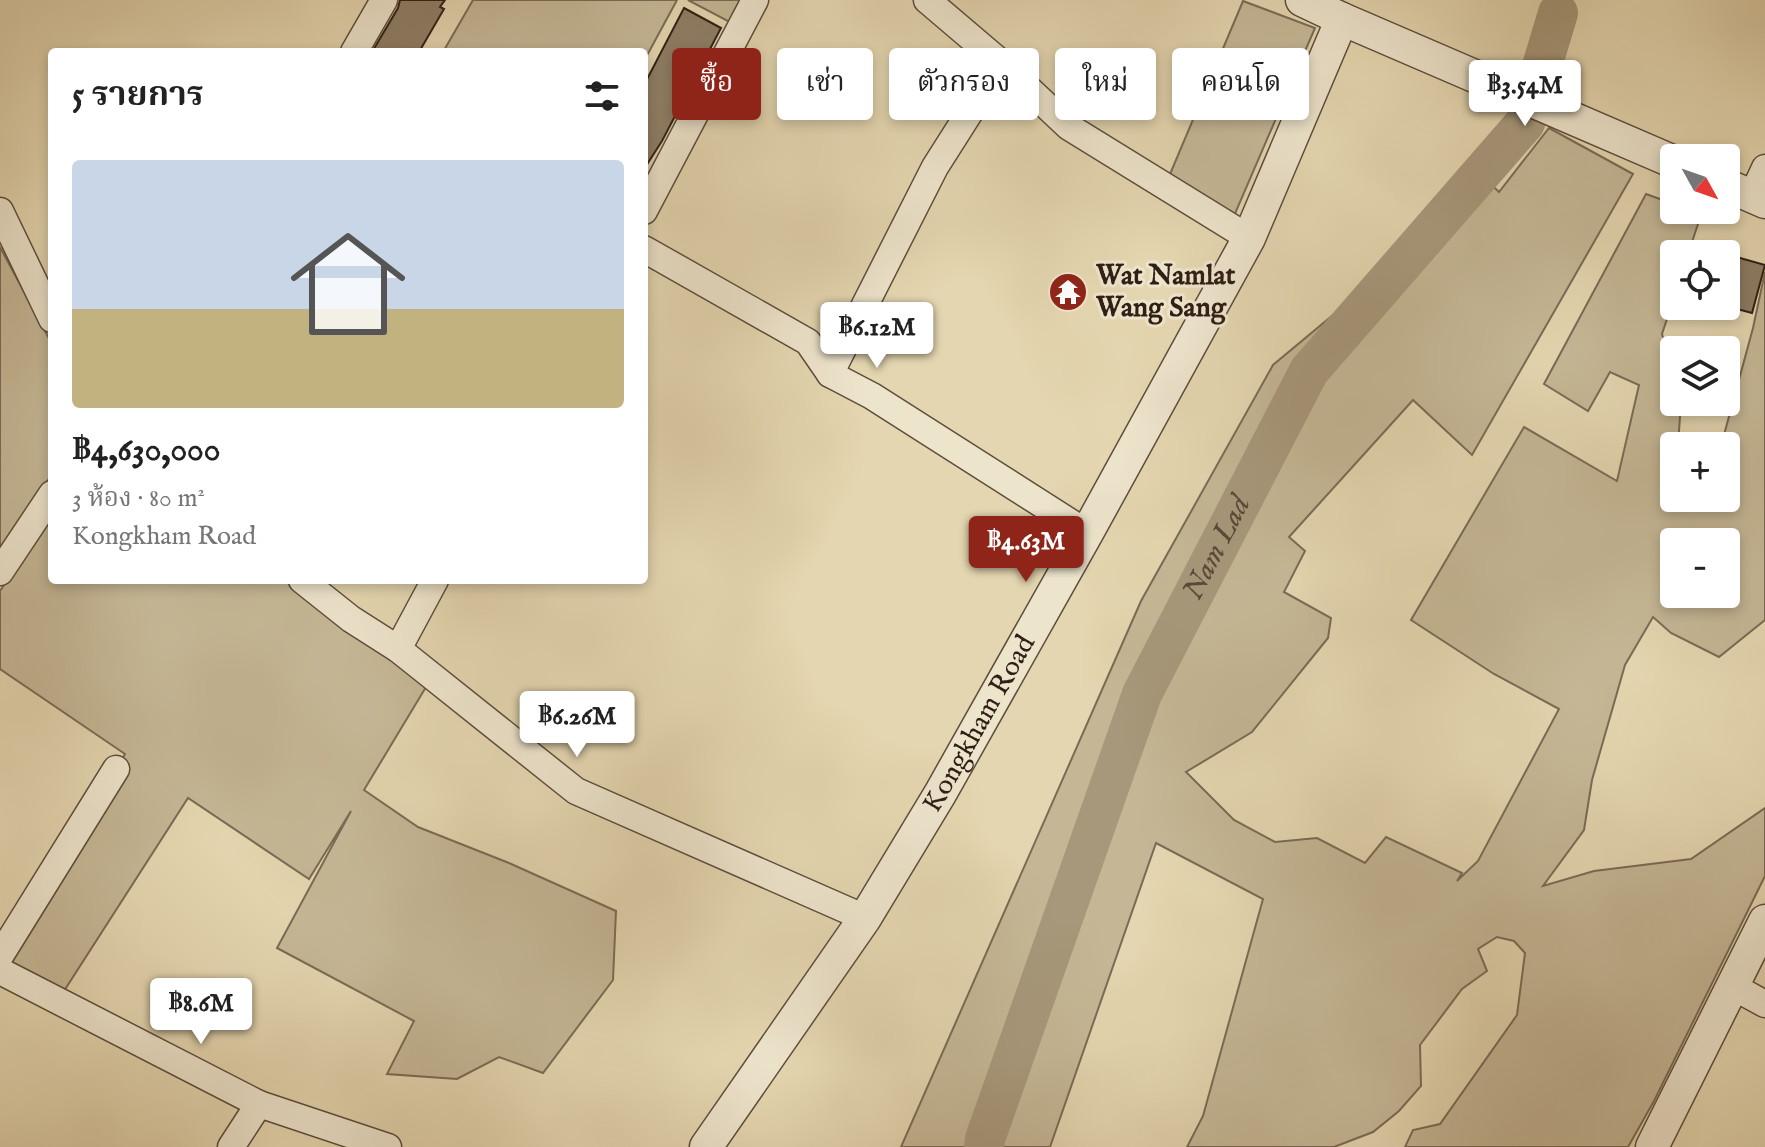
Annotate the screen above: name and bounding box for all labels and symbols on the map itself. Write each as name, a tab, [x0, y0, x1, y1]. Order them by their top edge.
pin: ฿3.54M	[1460, 60, 1590, 128]
north arrow	[1660, 144, 1740, 224]
place label: Wat Namlat Wang Sang	[1095, 259, 1236, 326]
temple icon: Wat Namlat Wang Sang	[1047, 271, 1089, 313]
pin: ฿6.12M	[812, 302, 942, 370]
water label: Nam Lad	[1175, 488, 1261, 607]
pin: ฿4.63M	[961, 516, 1091, 584]
street label: Kongkham Road	[915, 629, 1043, 819]
pin: ฿6.26M	[512, 691, 642, 759]
pin: ฿8.6M	[145, 978, 257, 1046]

